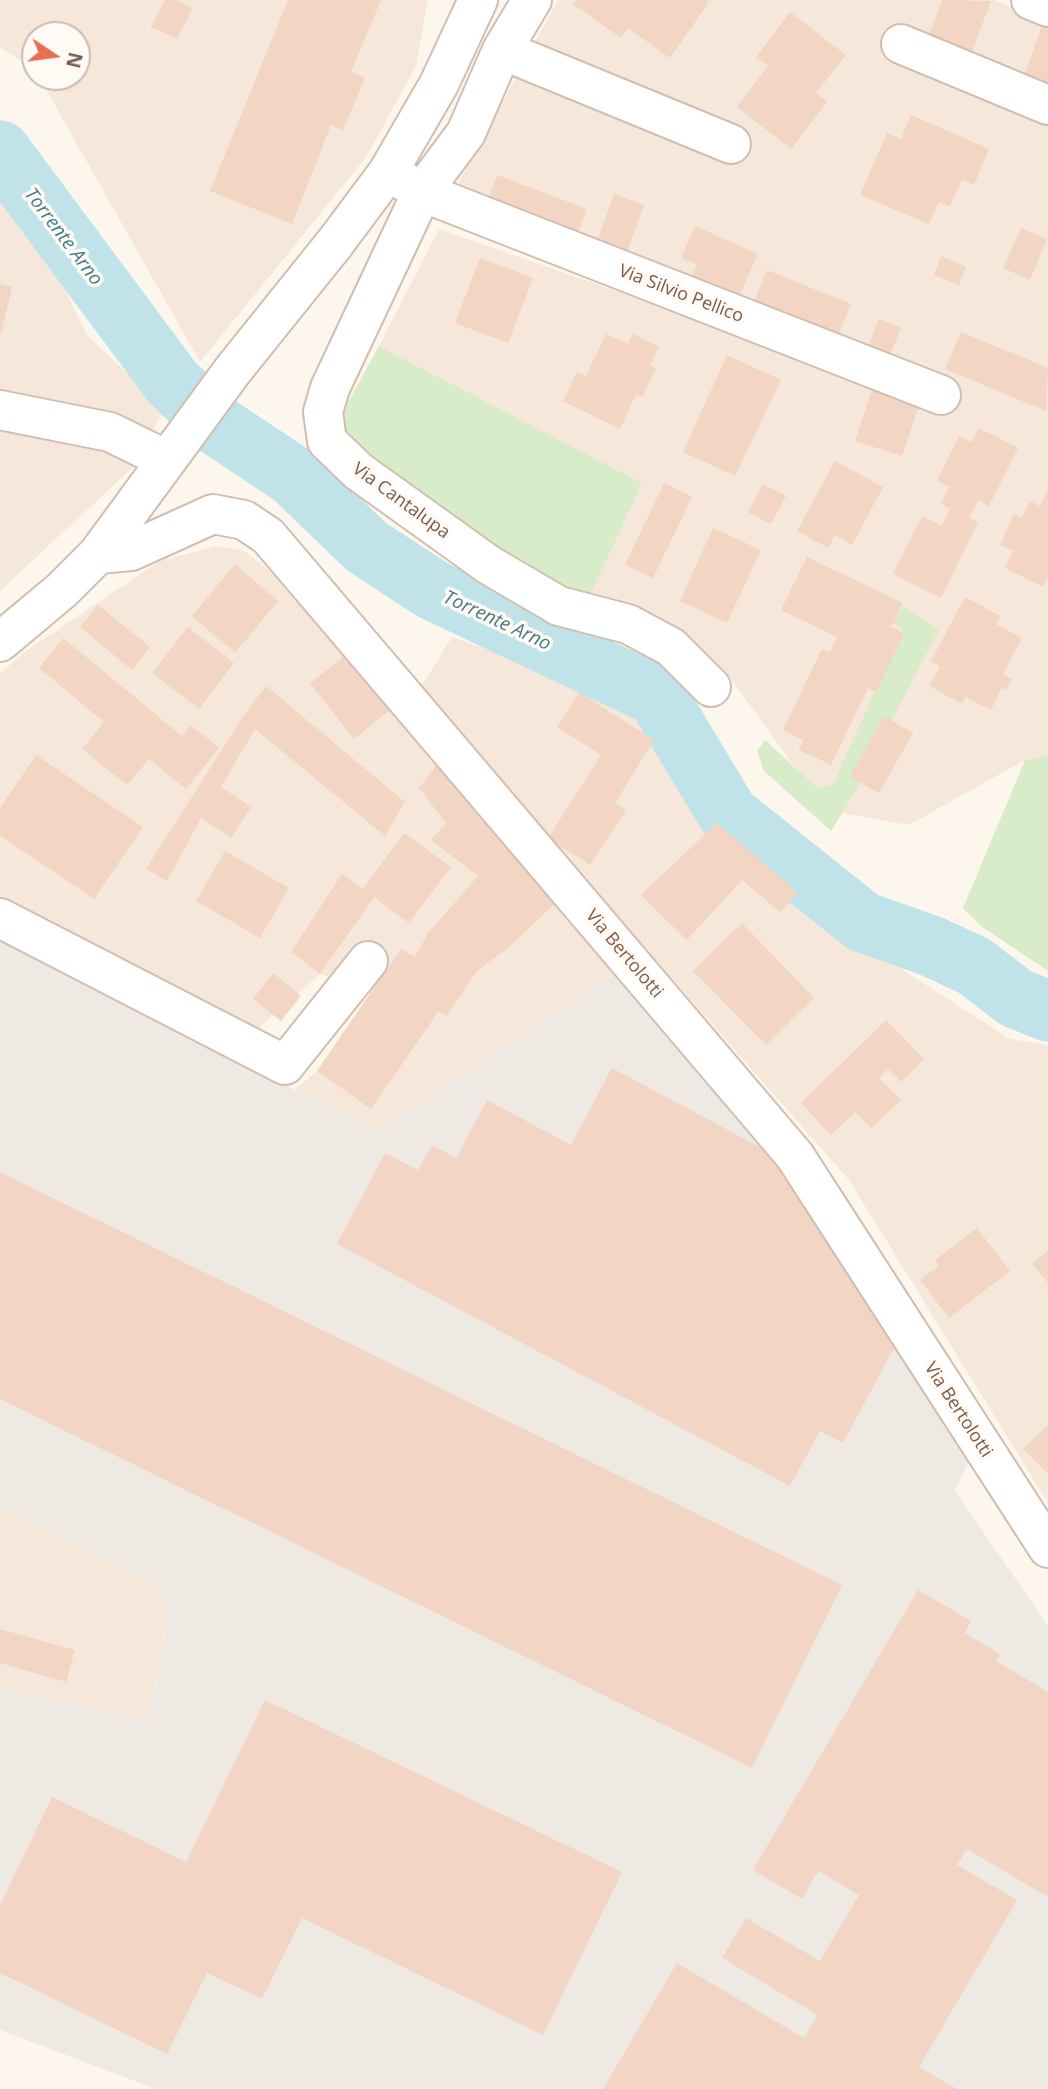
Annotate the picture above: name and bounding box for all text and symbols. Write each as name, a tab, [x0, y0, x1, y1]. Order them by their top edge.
north arrow	[21, 21, 91, 91]
text: N	[60, 50, 89, 71]
water label: Torrente Arno	[19, 184, 107, 290]
street label: Via Silvio Pellico	[616, 260, 746, 328]
street label: Via Cantalupa	[348, 458, 454, 544]
water label: Torrente Arno	[440, 586, 554, 656]
street label: Via Bertolotti	[581, 905, 667, 1003]
street label: Via Bertolotti	[919, 1358, 997, 1462]

